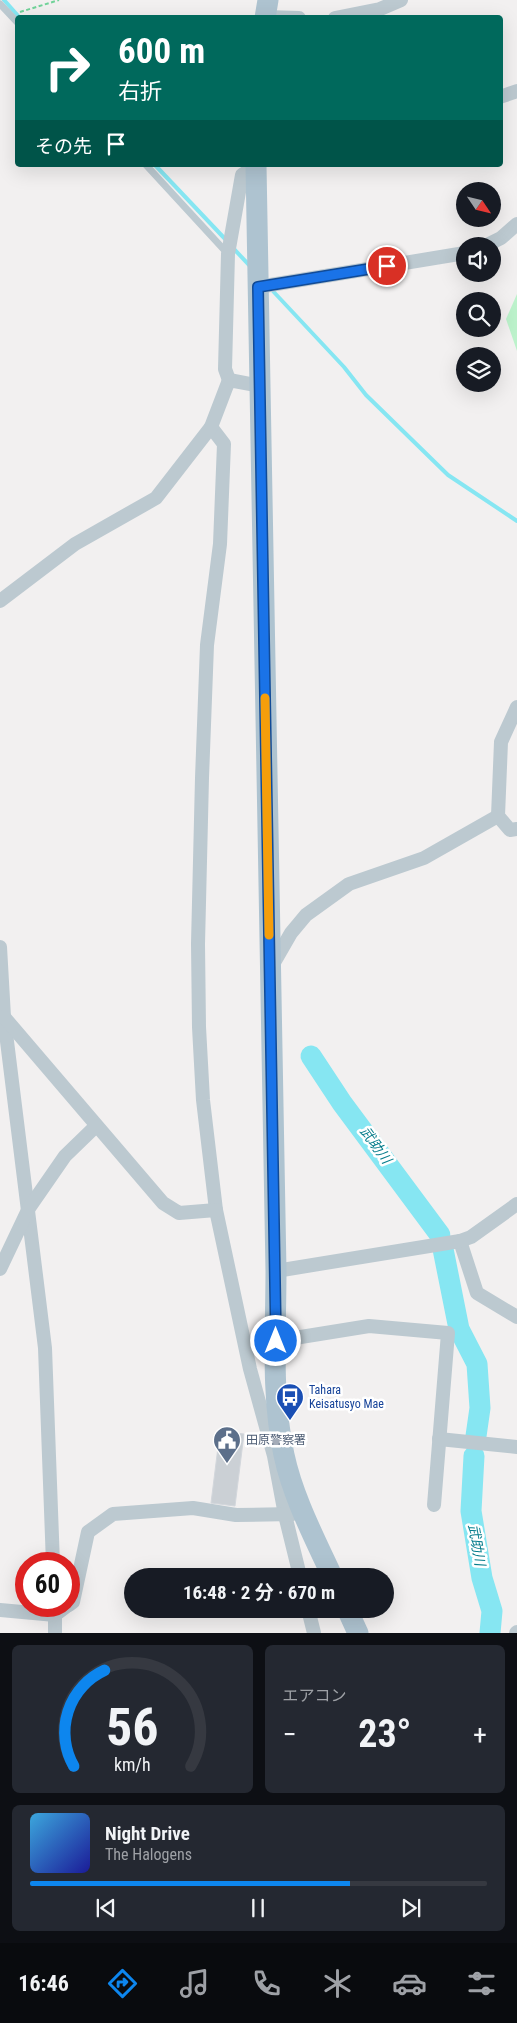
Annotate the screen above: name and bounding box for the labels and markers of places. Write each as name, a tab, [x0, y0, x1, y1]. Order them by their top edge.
pin	[366, 245, 408, 287]
bus stop icon: Tahara Keisatusyo Mae	[275, 1382, 305, 1421]
place label: Tahara Keisatusyo Mae	[309, 1383, 384, 1411]
public building icon: 田原警察署	[212, 1425, 242, 1464]
place label: 田原警察署	[246, 1433, 306, 1447]

